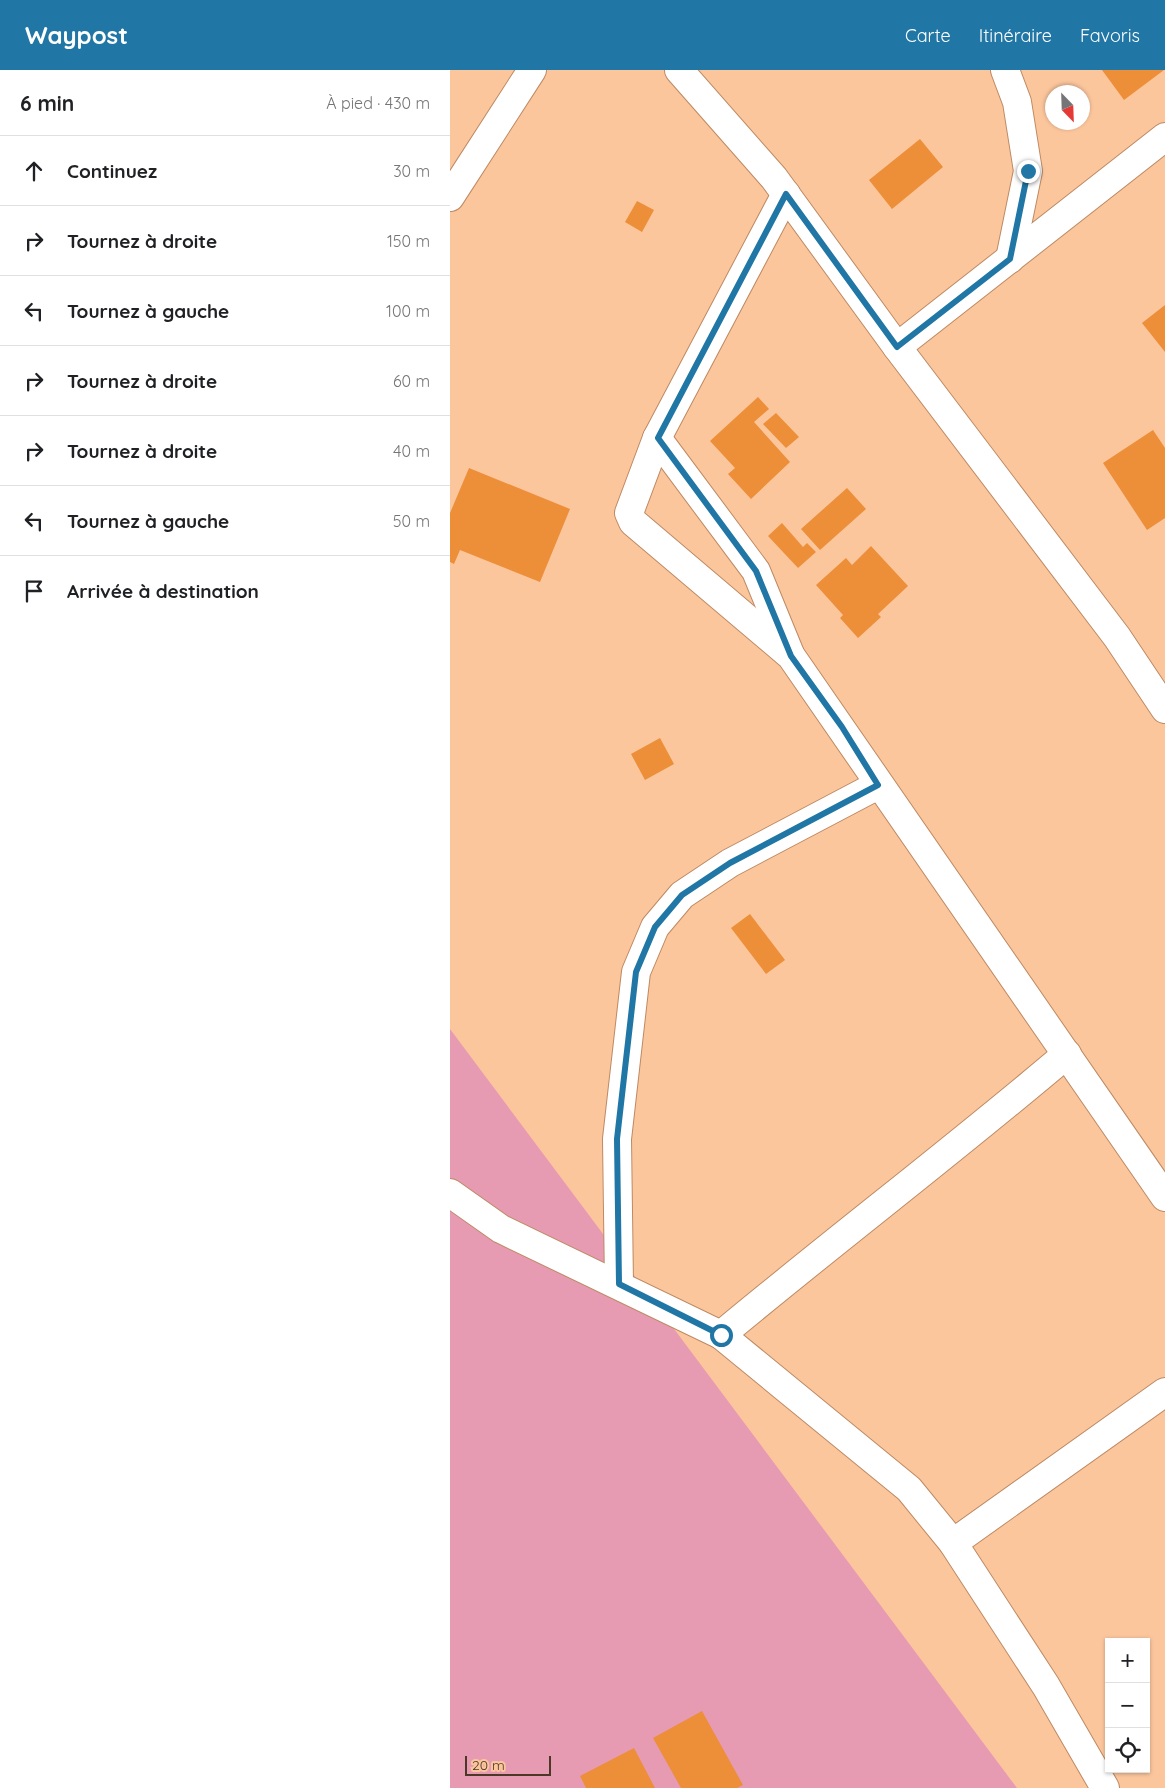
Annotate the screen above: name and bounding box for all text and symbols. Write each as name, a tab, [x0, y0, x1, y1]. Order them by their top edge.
text: Waypost	[25, 20, 128, 50]
text: Carte	[905, 24, 951, 47]
text: Itinéraire	[979, 24, 1052, 47]
text: Favoris	[1080, 24, 1140, 47]
north arrow	[1045, 85, 1090, 130]
text: 6 min	[20, 90, 74, 116]
text: À pied · 430 m	[326, 93, 430, 113]
icon: ahead	[20, 157, 48, 185]
text: Continuez	[67, 159, 157, 183]
route end	[1017, 160, 1040, 183]
text: 30 m	[393, 161, 430, 181]
icon: right	[20, 227, 48, 255]
text: Tournez à droite	[67, 229, 217, 253]
text: 150 m	[387, 231, 430, 251]
icon: left	[20, 297, 48, 325]
text: Tournez à gauche	[67, 299, 229, 323]
text: 100 m	[386, 301, 430, 321]
icon: right	[20, 367, 48, 395]
text: Tournez à droite	[67, 369, 217, 393]
text: 60 m	[393, 371, 430, 391]
icon: right	[20, 437, 48, 465]
text: Tournez à droite	[67, 439, 217, 463]
text: 40 m	[393, 441, 430, 461]
icon: left	[20, 507, 48, 535]
text: Tournez à gauche	[67, 509, 229, 533]
text: 50 m	[393, 511, 430, 531]
icon: arrive	[20, 577, 48, 605]
text: Arrivée à destination	[67, 579, 259, 603]
route start	[710, 1324, 733, 1347]
map controls	[1105, 1638, 1150, 1773]
button: +	[1105, 1638, 1150, 1683]
button: −	[1105, 1683, 1150, 1728]
button: locate	[1105, 1728, 1150, 1773]
scale bar	[465, 1753, 551, 1776]
text: 20 m	[472, 1756, 505, 1774]

